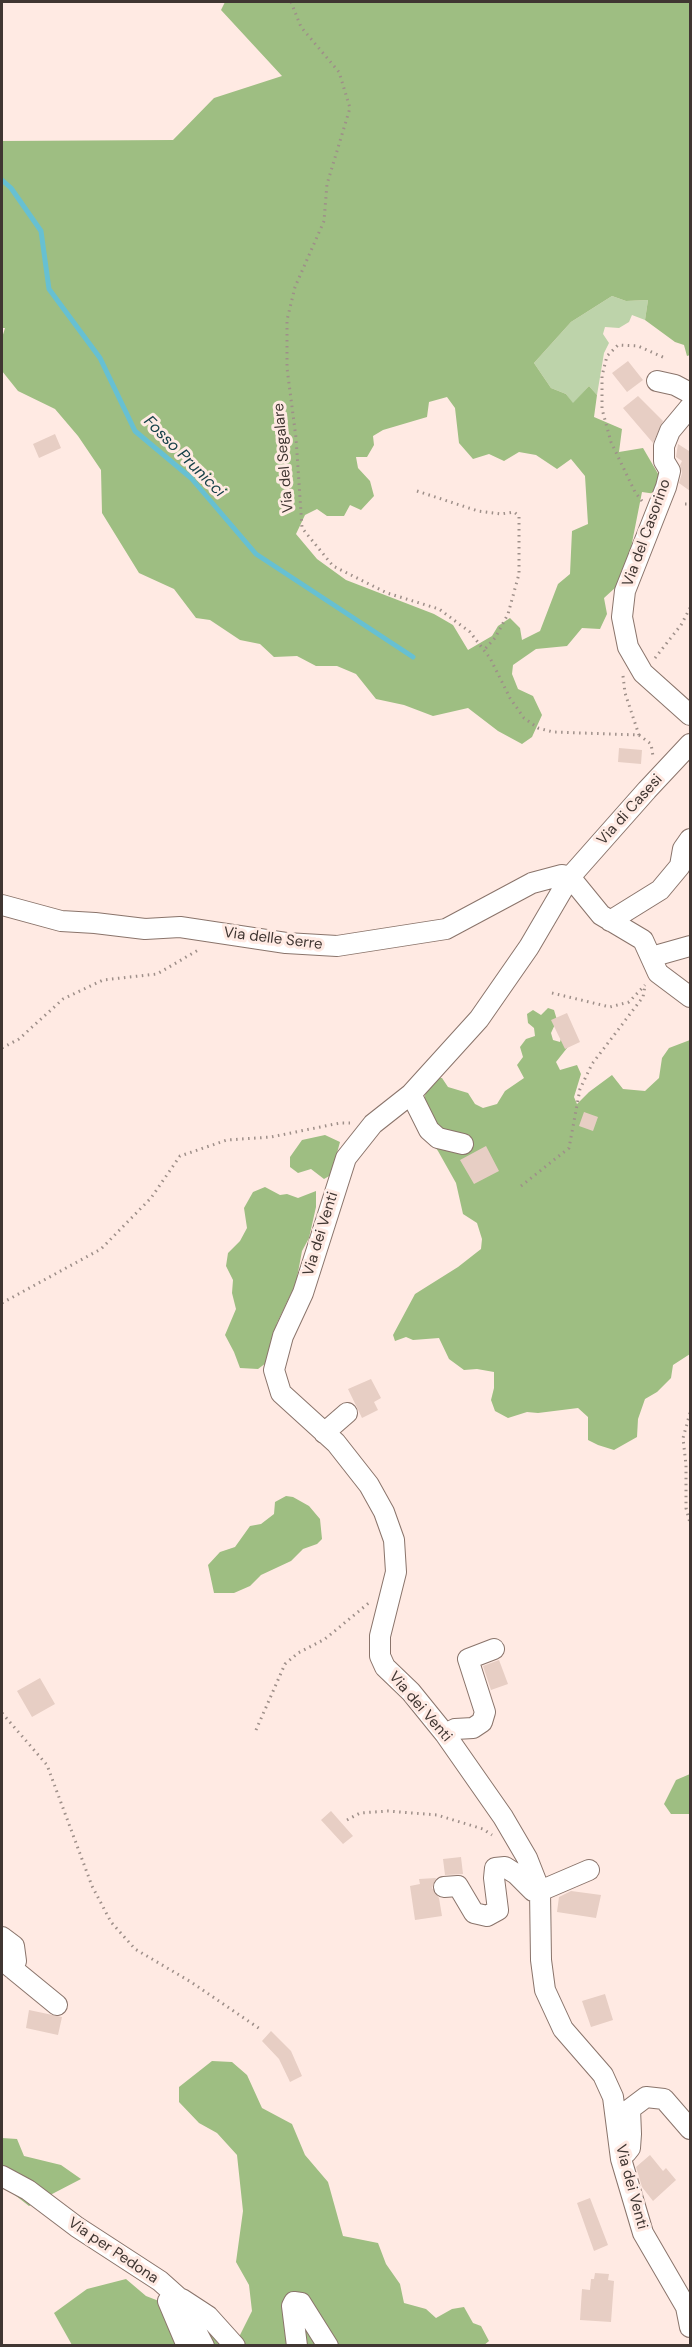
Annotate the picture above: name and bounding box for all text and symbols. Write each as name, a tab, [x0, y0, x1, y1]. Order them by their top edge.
street label: Via del Segalare	[270, 402, 298, 514]
water label: Fosso Prunicci	[139, 412, 229, 502]
street label: Via del Casorino	[619, 477, 675, 589]
street label: Via di Casesi	[594, 771, 666, 849]
street label: Via delle Serre	[223, 924, 323, 954]
street label: Via dei Venti	[300, 1190, 342, 1278]
street label: Via dei Venti	[385, 1668, 455, 1746]
street label: Via dei Venti	[611, 2143, 651, 2231]
street label: Via per Pedona	[64, 2214, 162, 2288]

